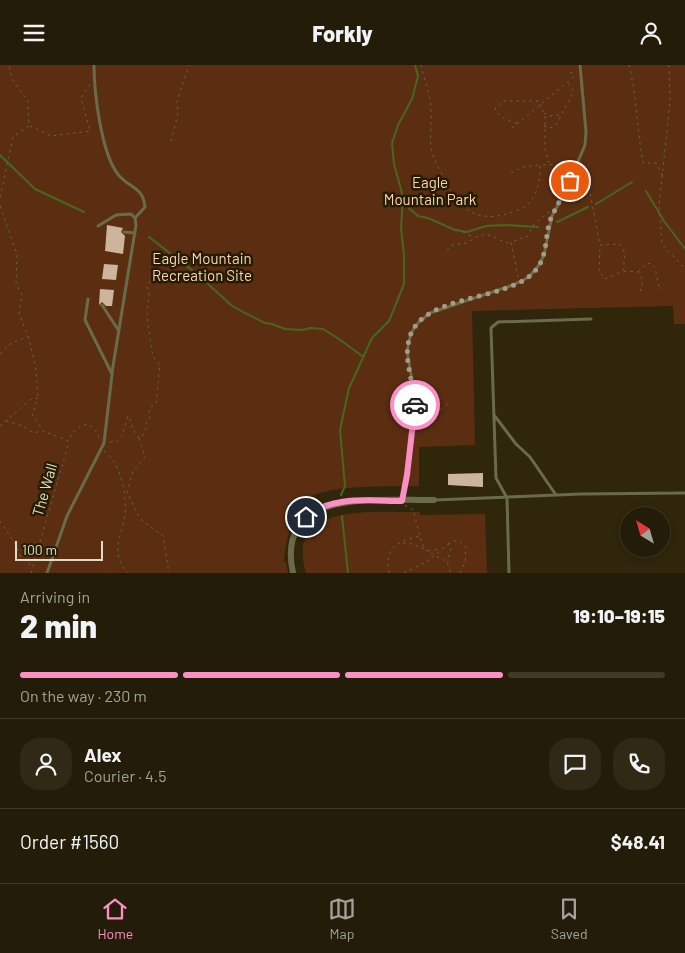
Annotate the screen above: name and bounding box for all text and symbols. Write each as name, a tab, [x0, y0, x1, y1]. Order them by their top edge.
icon: menu	[20, 19, 48, 47]
icon: person	[637, 19, 665, 47]
text: Forkly	[312, 20, 373, 46]
pin	[549, 160, 591, 202]
icon: bag	[556, 167, 584, 195]
park label: Eagle Mountain Park	[384, 173, 477, 208]
park label: Eagle Mountain Recreation Site	[152, 249, 252, 284]
courier	[390, 380, 440, 430]
icon: car	[401, 391, 429, 419]
street label: The Wall	[28, 461, 60, 518]
pin	[285, 496, 327, 538]
icon: home	[292, 503, 320, 531]
north arrow	[620, 507, 670, 557]
map controls	[620, 507, 670, 557]
scale bar	[15, 538, 102, 561]
text: 100 m	[22, 541, 57, 558]
text: Arriving in	[20, 587, 90, 606]
text: 19:10–19:15	[573, 604, 665, 627]
text: 2 min	[20, 606, 97, 644]
text: On the way · 230 m	[20, 686, 147, 705]
button: person	[20, 738, 72, 790]
button: chat	[549, 738, 601, 790]
button: phone	[613, 738, 665, 790]
text: Alex	[84, 743, 122, 766]
text: Courier · 4.5	[84, 766, 167, 785]
text: Order #1560	[20, 830, 119, 853]
text: $48.41	[611, 830, 665, 853]
tab: Home	[97, 895, 133, 942]
tab: Map	[328, 895, 356, 942]
tab: Saved	[551, 895, 588, 942]

